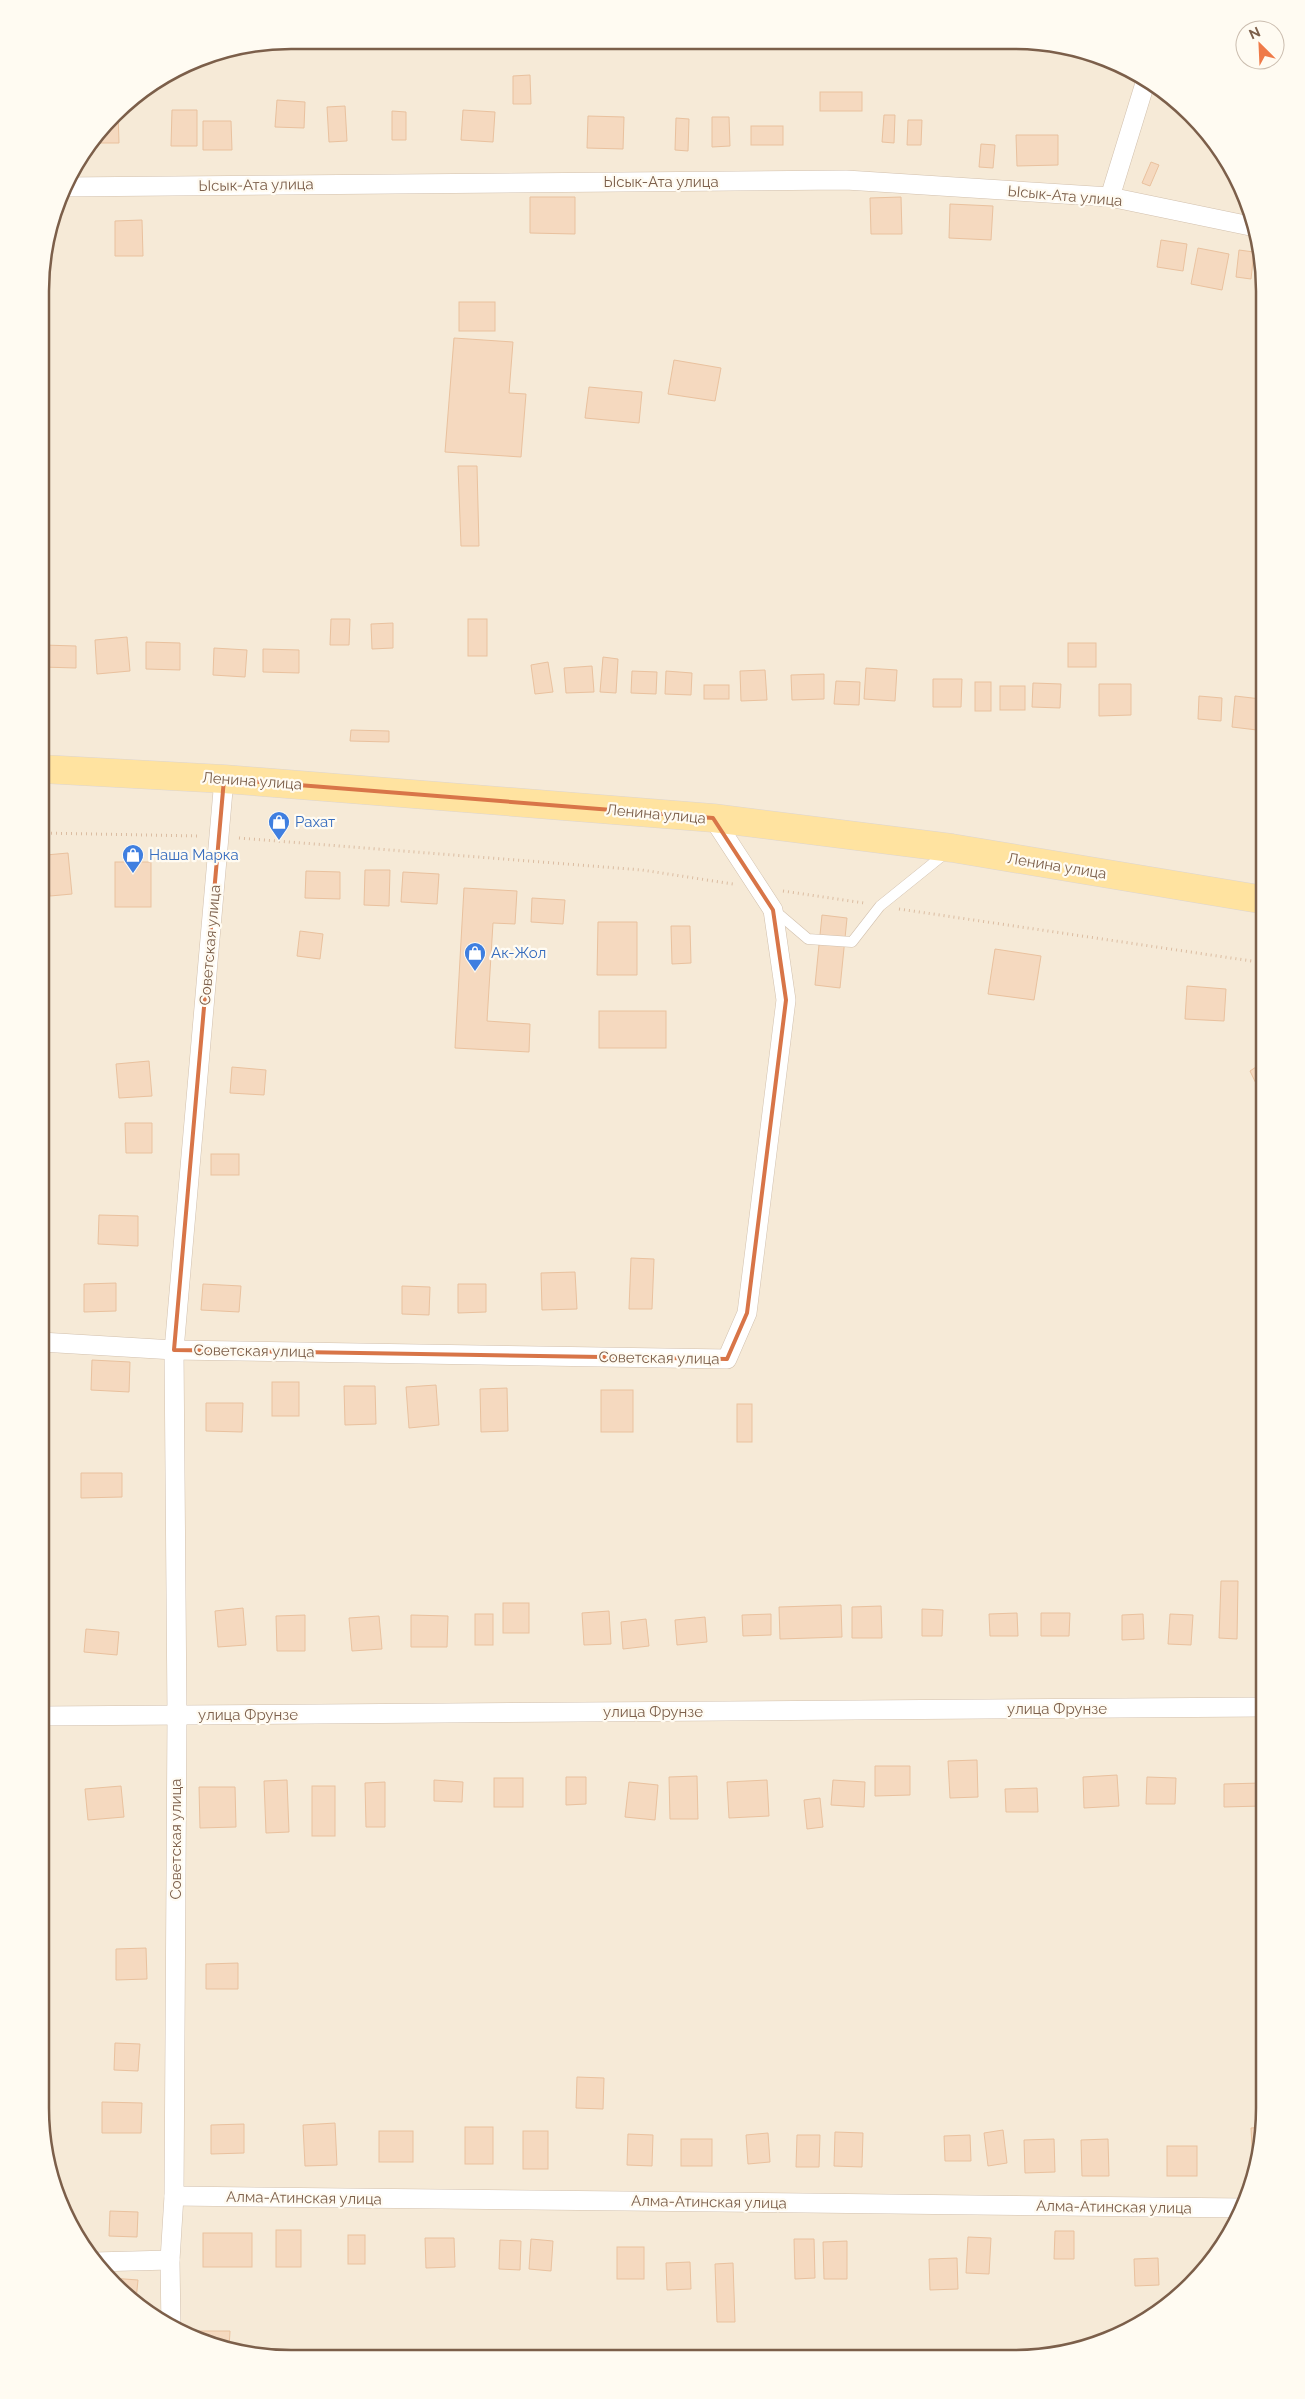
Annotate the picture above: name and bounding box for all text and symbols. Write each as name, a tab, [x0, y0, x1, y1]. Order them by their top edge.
north arrow	[1235, 20, 1285, 70]
text: N	[1247, 24, 1263, 43]
street label: Ысык-Ата улица	[603, 173, 719, 191]
street label: Ысык-Ата улица	[198, 175, 314, 195]
street label: Ысык-Ата улица	[1007, 182, 1123, 210]
street label: Ленина улица	[201, 769, 303, 793]
street label: Ленина улица	[605, 801, 707, 827]
shop icon: Рахат	[267, 810, 291, 841]
place label: Рахат	[295, 813, 335, 831]
shop icon: Наша Марка	[121, 843, 145, 874]
place label: Наша Марка	[149, 846, 239, 864]
street label: Ленина улица	[1006, 849, 1108, 883]
street label: Советская улица	[196, 884, 224, 1006]
shop icon: Ак-Жол	[463, 941, 487, 972]
place label: Ак-Жол	[491, 944, 546, 962]
street label: Советская улица	[193, 1341, 315, 1361]
street label: Советская улица	[598, 1348, 720, 1368]
street label: улица Фрунзе	[1007, 1700, 1107, 1718]
street label: улица Фрунзе	[603, 1703, 703, 1721]
street label: улица Фрунзе	[198, 1706, 298, 1724]
street label: Советская улица	[167, 1778, 185, 1900]
street label: Алма-Атинская улица	[226, 2188, 382, 2208]
street label: Алма-Атинская улица	[631, 2192, 787, 2212]
street label: Алма-Атинская улица	[1036, 2197, 1192, 2217]

